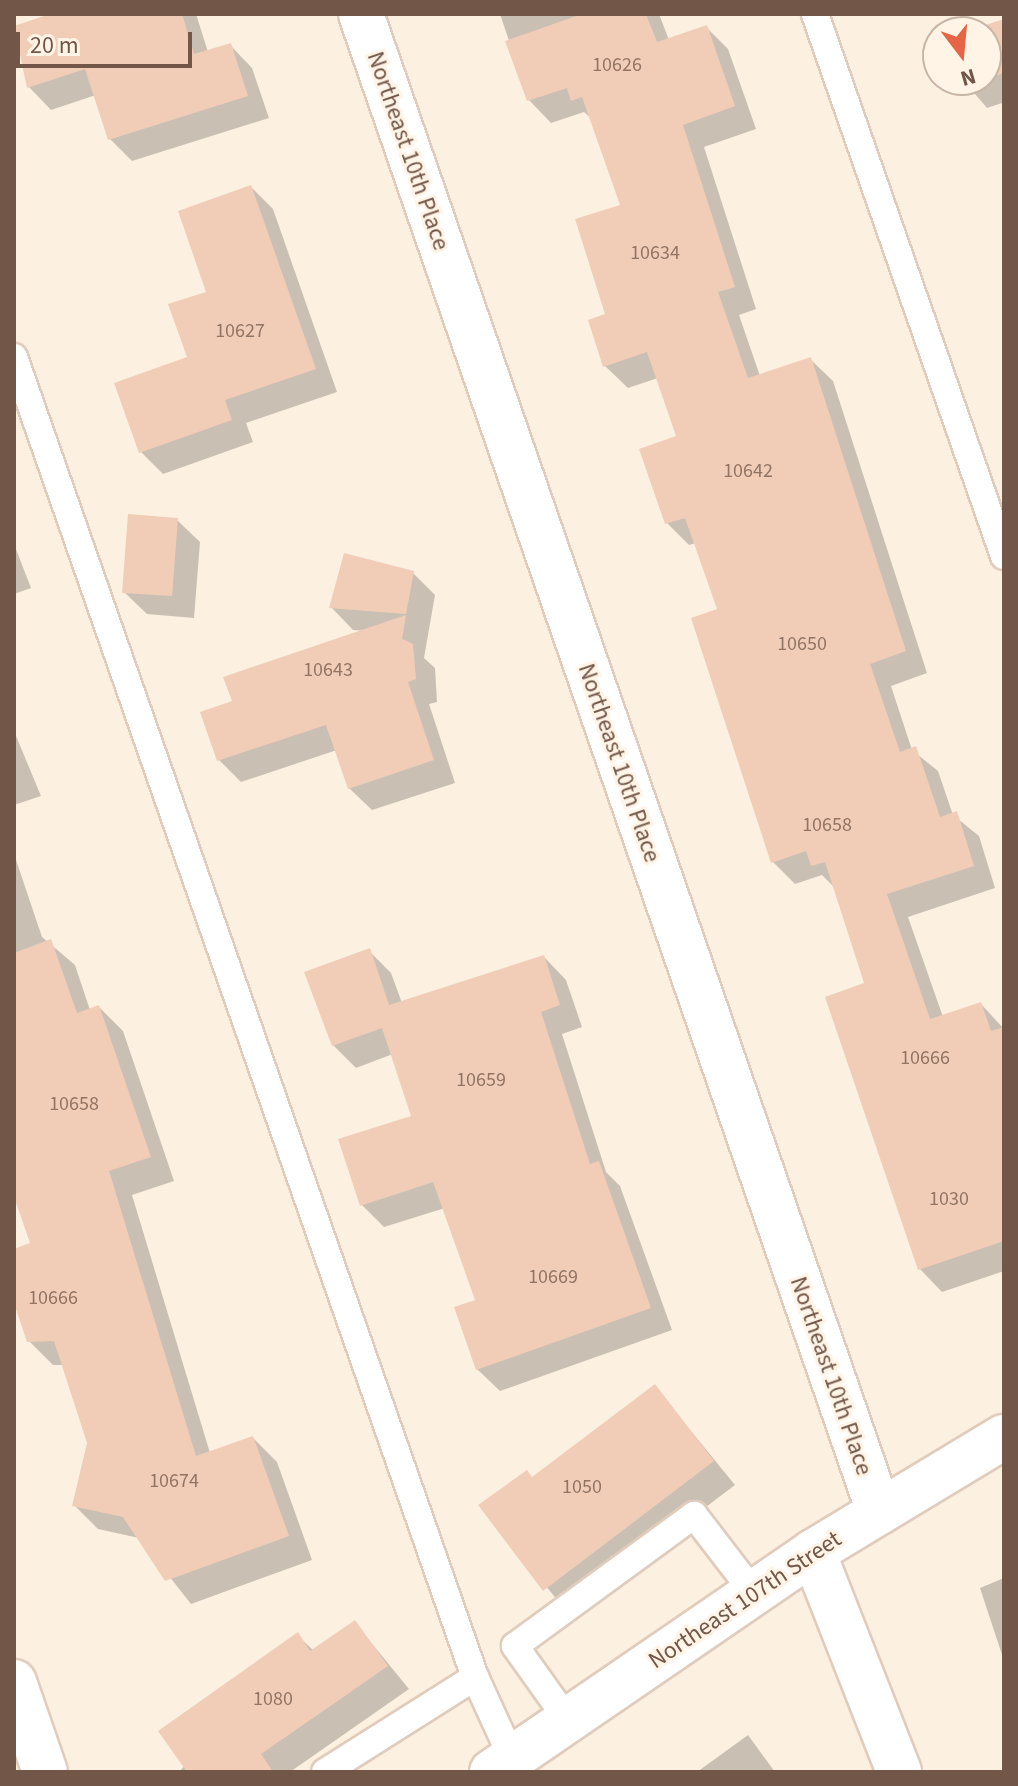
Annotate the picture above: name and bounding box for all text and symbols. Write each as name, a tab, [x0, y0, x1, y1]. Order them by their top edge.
scale bar	[20, 16, 196, 66]
north arrow	[922, 16, 1002, 96]
text: 20 m	[30, 28, 79, 63]
street label: Northeast 10th Place	[361, 48, 455, 254]
house number: 10626	[592, 53, 642, 77]
text: N	[957, 60, 980, 95]
house number: 10634	[630, 241, 680, 265]
house number: 10627	[215, 319, 265, 343]
house number: 10642	[723, 459, 773, 483]
house number: 10650	[777, 632, 827, 656]
house number: 10643	[303, 658, 353, 682]
street label: Northeast 10th Place	[572, 660, 666, 866]
house number: 10658	[802, 813, 852, 837]
house number: 10666	[900, 1046, 950, 1070]
house number: 10659	[456, 1068, 506, 1092]
house number: 10658	[49, 1092, 99, 1116]
house number: 1030	[929, 1187, 969, 1211]
house number: 10669	[528, 1265, 578, 1289]
street label: Northeast 10th Place	[784, 1273, 878, 1479]
house number: 10666	[28, 1286, 78, 1310]
house number: 10674	[149, 1469, 199, 1493]
house number: 1050	[562, 1475, 602, 1499]
street label: Northeast 107th Street	[643, 1525, 847, 1675]
house number: 1080	[253, 1687, 293, 1711]

